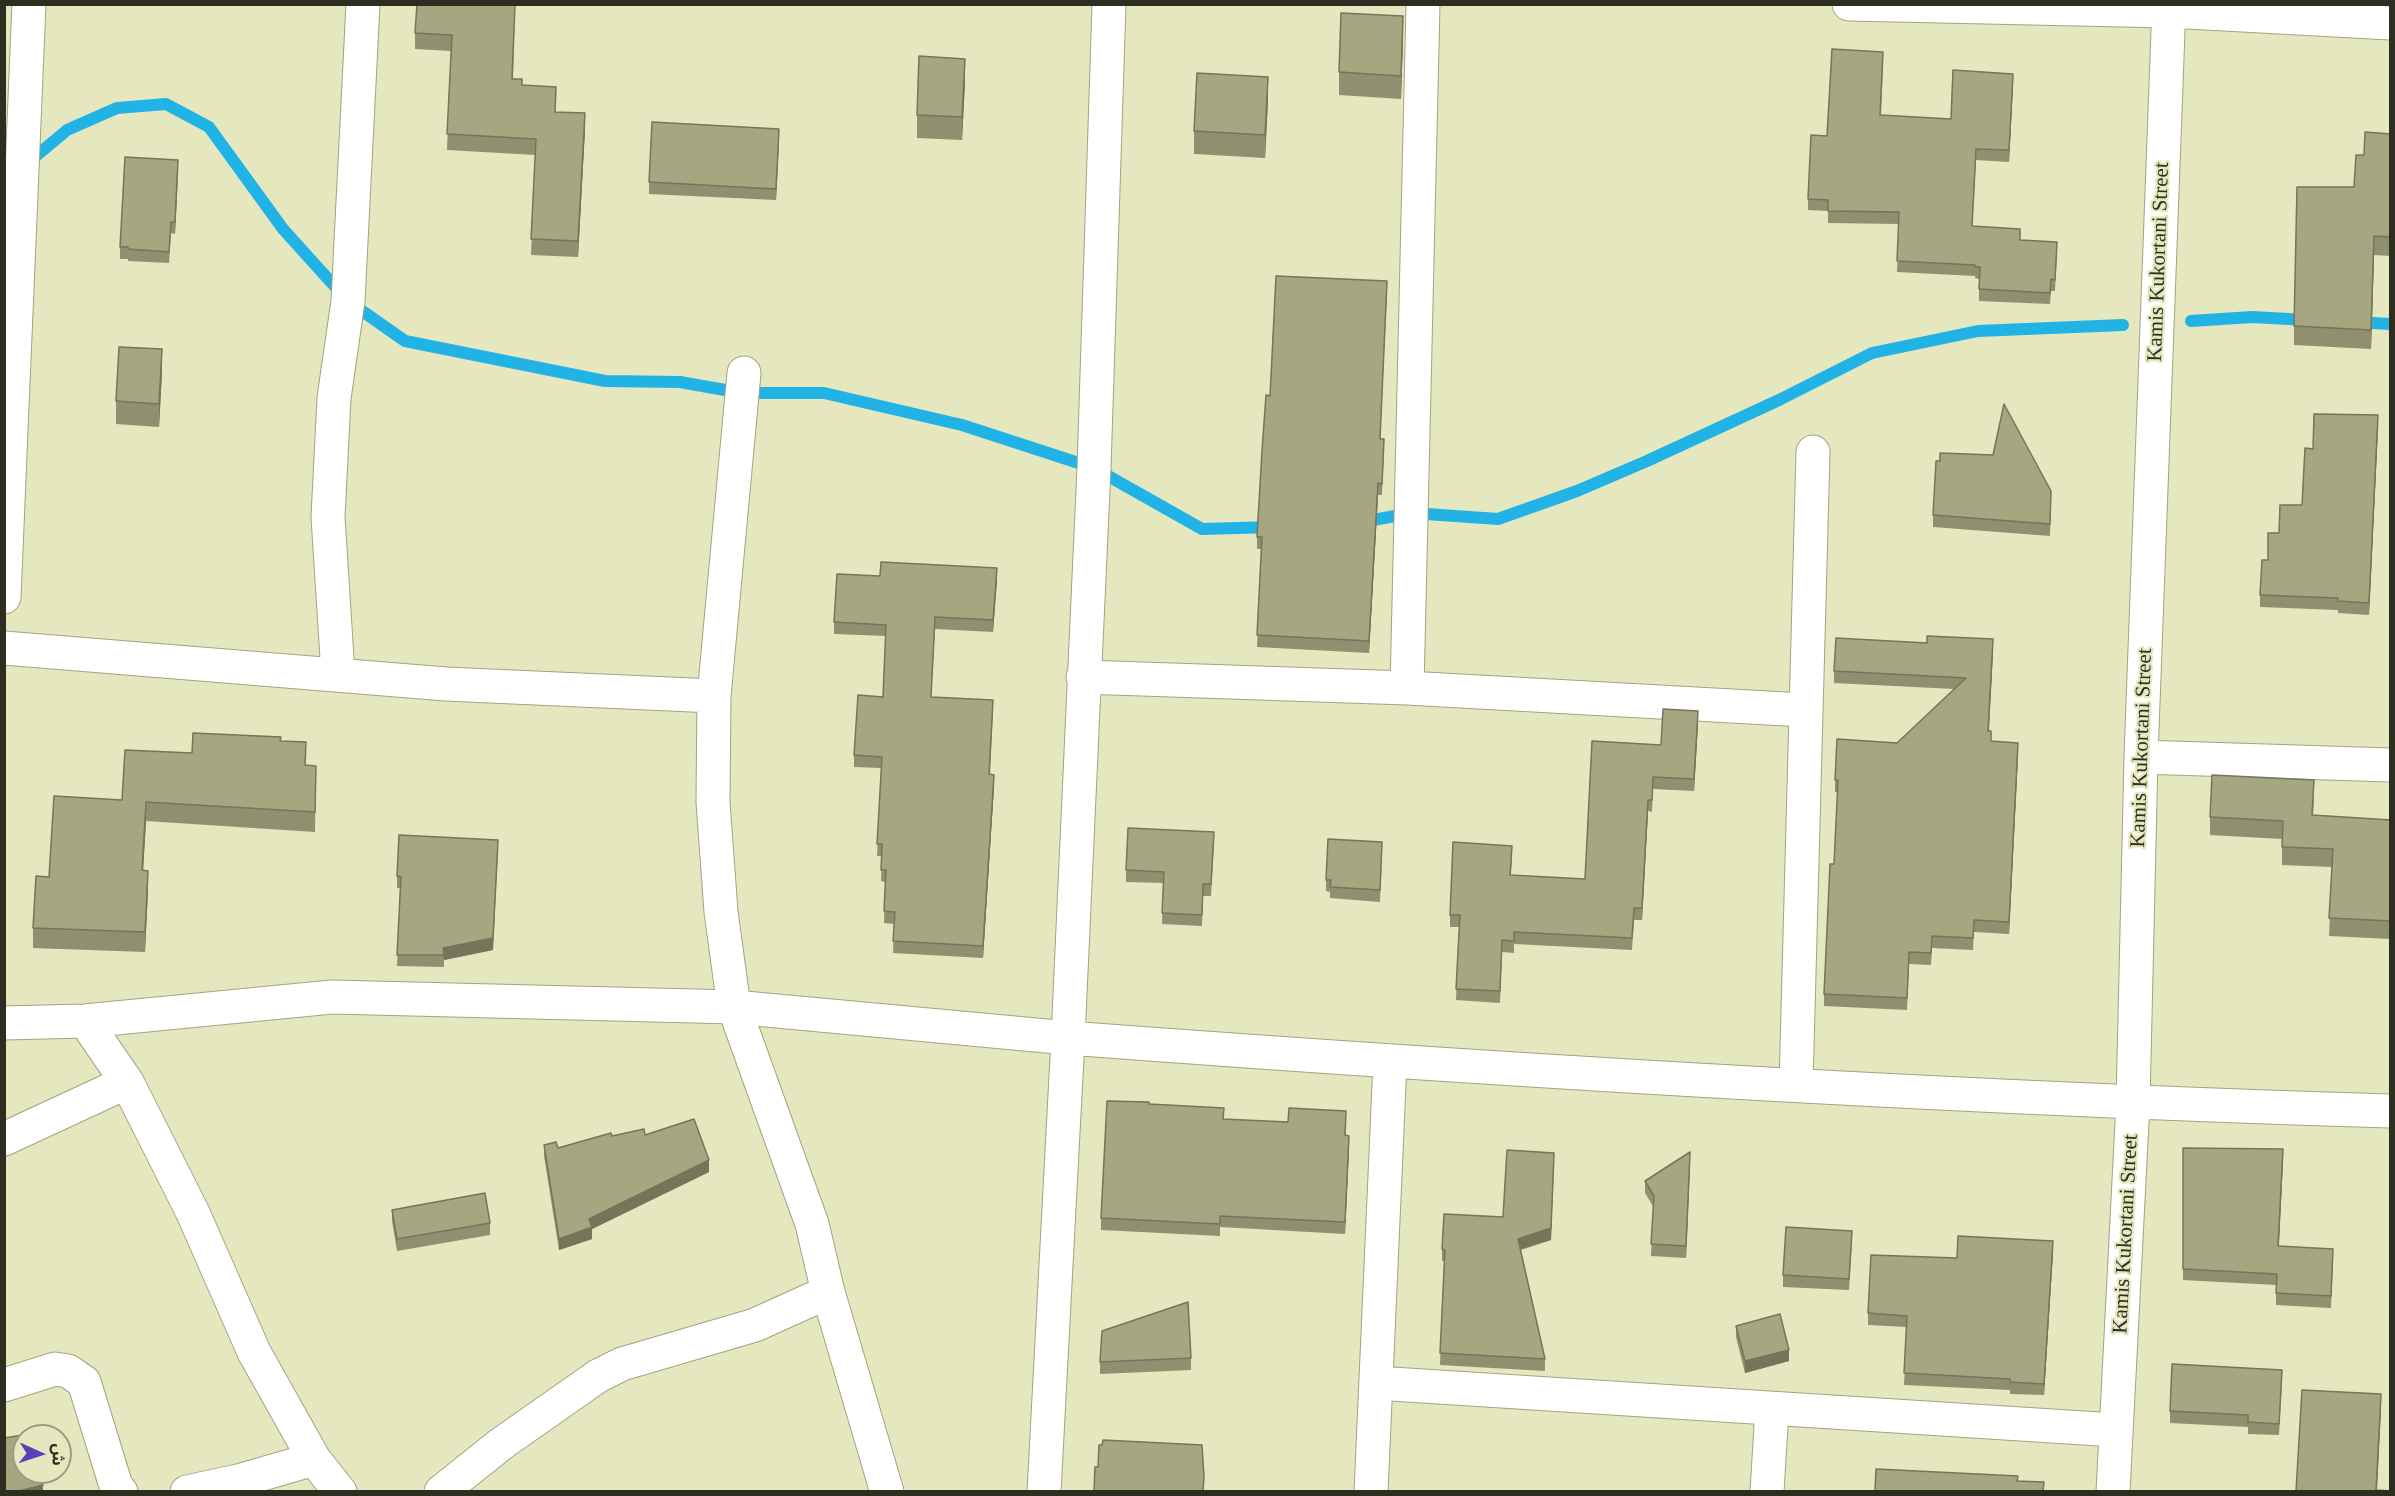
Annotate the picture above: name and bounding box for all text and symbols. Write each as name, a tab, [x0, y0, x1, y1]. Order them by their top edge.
street label: Kamis Kukortani Street	[2142, 149, 2176, 375]
street label: Kamis Kukortani Street	[2125, 635, 2159, 861]
street label: Kamis Kukortani Street	[2108, 1121, 2144, 1347]
north arrow	[12, 1424, 72, 1484]
text: ش	[40, 1443, 76, 1467]

